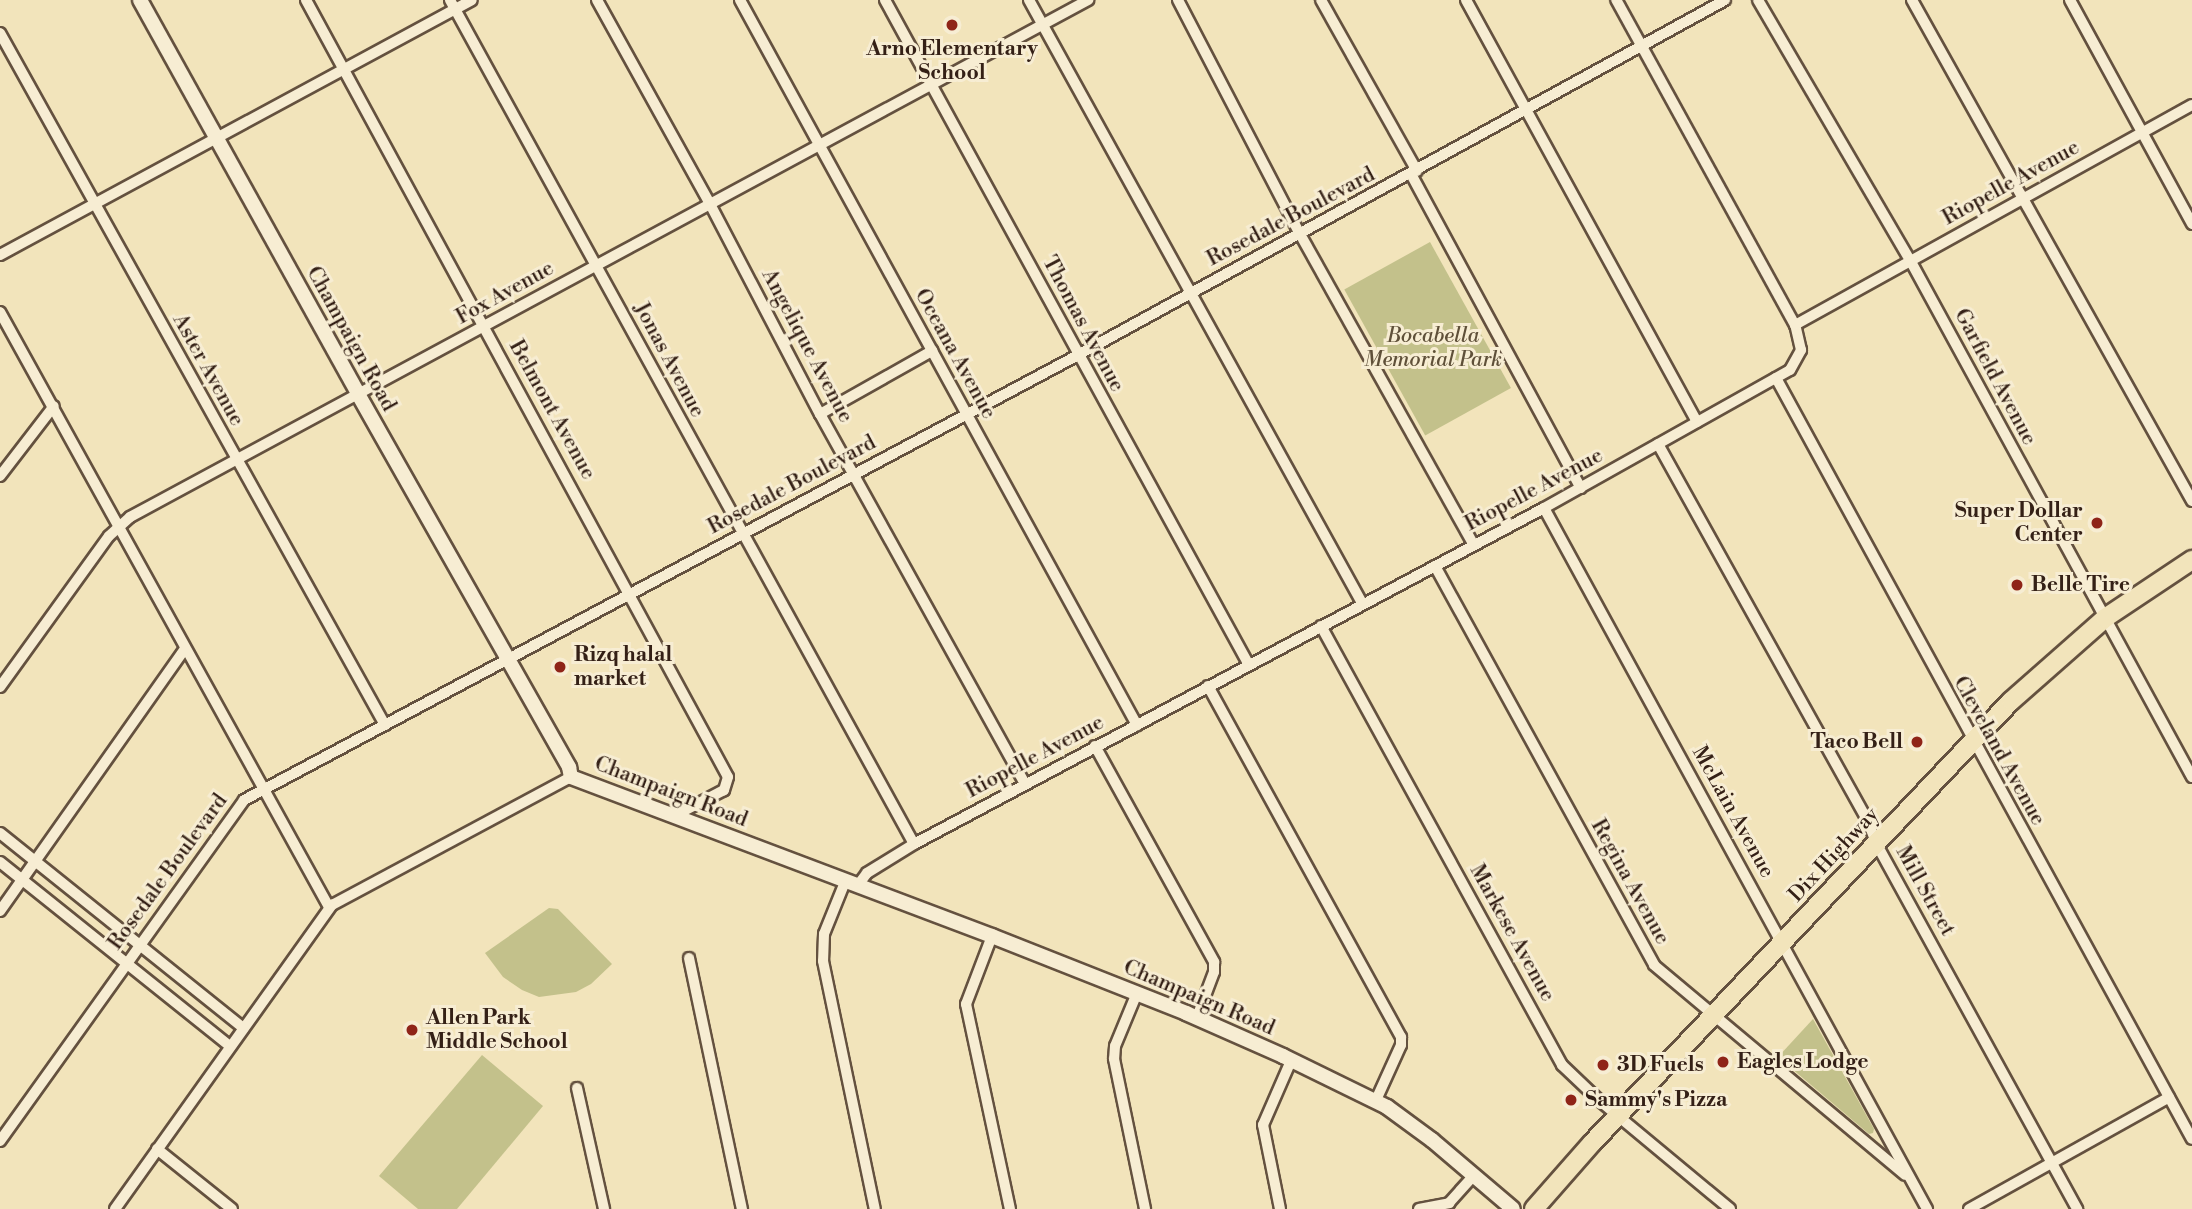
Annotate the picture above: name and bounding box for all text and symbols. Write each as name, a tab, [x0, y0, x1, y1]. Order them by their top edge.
marker: Arno Elementary School	[944, 17, 960, 33]
place label: Arno Elementary School	[866, 36, 1038, 86]
street label: Riopelle Avenue	[1938, 135, 2084, 231]
street label: Rosedale Boulevard	[1203, 162, 1379, 272]
street label: Thomas Avenue	[1037, 252, 1129, 396]
street label: Fox Avenue	[452, 256, 558, 330]
street label: Champaign Road	[301, 262, 401, 416]
street label: Angelique Avenue	[756, 265, 858, 427]
street label: Oceana Avenue	[909, 285, 1001, 423]
street label: Jonas Avenue	[628, 298, 710, 422]
street label: Garfield Avenue	[1948, 304, 2042, 450]
street label: Aster Avenue	[167, 310, 249, 430]
park label: Bocabella Memorial Park	[1364, 323, 1502, 373]
street label: Belmont Avenue	[503, 336, 601, 484]
street label: Rosedale Boulevard	[704, 430, 880, 540]
street label: Riopelle Avenue	[1461, 443, 1607, 537]
place label: Super Dollar Center	[1955, 498, 2083, 548]
marker: Super Dollar Center	[2089, 515, 2105, 531]
place label: Belle Tire	[2031, 572, 2130, 598]
marker: Belle Tire	[2009, 577, 2025, 593]
place label: Rizq halal market	[574, 642, 672, 692]
marker: Rizq halal market	[552, 659, 568, 675]
street label: Cleveland Avenue	[1948, 672, 2050, 830]
street label: Riopelle Avenue	[962, 710, 1108, 804]
place label: Taco Bell	[1810, 729, 1903, 755]
marker: Taco Bell	[1909, 734, 1925, 750]
street label: McLain Avenue	[1686, 742, 1780, 882]
street label: Champaign Road	[591, 751, 751, 833]
street label: Rosedale Boulevard	[103, 789, 233, 955]
street label: Dix Highway	[1784, 802, 1884, 908]
street label: Regina Avenue	[1585, 815, 1675, 949]
street label: Mill Street	[1890, 841, 1960, 941]
street label: Markese Avenue	[1464, 860, 1560, 1006]
street label: Champaign Road	[1120, 955, 1278, 1041]
place label: Allen Park Middle School	[426, 1005, 568, 1055]
marker: Allen Park Middle School	[404, 1022, 420, 1038]
place label: Eagles Lodge	[1737, 1049, 1868, 1075]
place label: 3D Fuels	[1617, 1052, 1704, 1078]
marker: Eagles Lodge	[1715, 1054, 1731, 1070]
marker: 3D Fuels	[1595, 1057, 1611, 1073]
place label: Sammy's Pizza	[1585, 1087, 1727, 1113]
marker: Sammy's Pizza	[1563, 1092, 1579, 1108]

